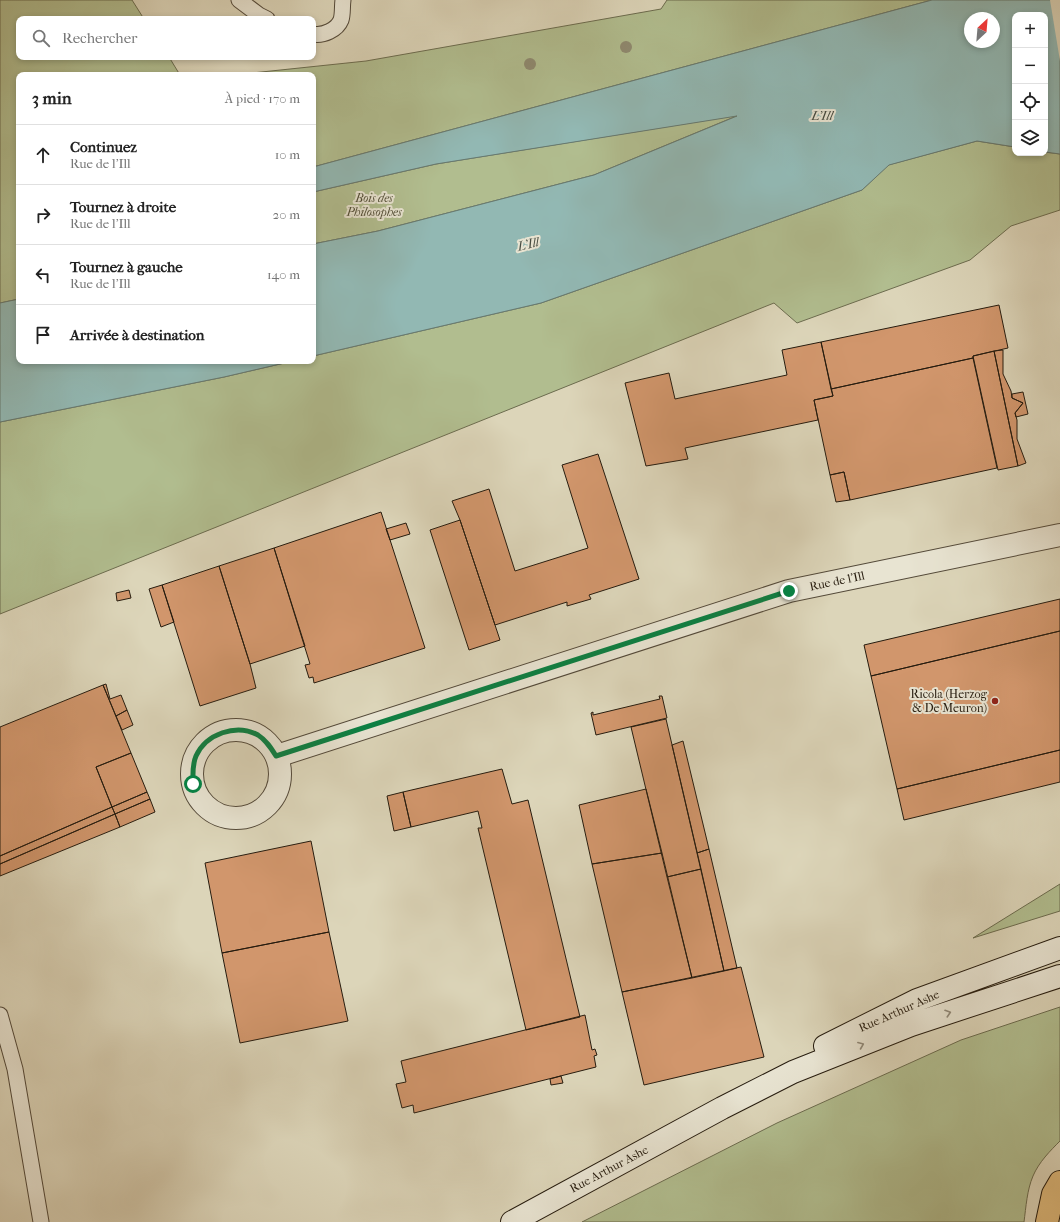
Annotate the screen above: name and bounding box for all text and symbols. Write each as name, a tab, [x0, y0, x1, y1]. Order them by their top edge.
north arrow	[964, 12, 1000, 48]
map controls	[1012, 12, 1048, 156]
button: +	[1012, 12, 1048, 48]
search box	[16, 16, 316, 60]
icon: search	[30, 27, 52, 49]
text: Rechercher	[62, 29, 137, 47]
button: −	[1012, 48, 1048, 84]
button: locate	[1012, 84, 1048, 120]
text: 3 min	[32, 88, 72, 108]
text: À pied · 170 m	[225, 91, 300, 106]
water label: L'Ill	[810, 108, 835, 123]
button: layers	[1012, 120, 1048, 156]
text: Continuez	[70, 138, 137, 156]
icon: ahead	[32, 144, 54, 166]
text: 10 m	[275, 147, 300, 162]
text: Rue de l'Ill	[70, 156, 131, 171]
park label: Bois des Philosophes	[345, 191, 402, 219]
text: Tournez à droite	[70, 198, 176, 216]
icon: right	[32, 204, 54, 226]
text: 20 m	[273, 207, 300, 222]
text: Rue de l'Ill	[70, 216, 131, 231]
water label: L'Ill	[515, 234, 542, 254]
text: Tournez à gauche	[70, 258, 183, 276]
icon: left	[32, 264, 54, 286]
text: 140 m	[267, 267, 300, 282]
text: Rue de l'Ill	[70, 276, 131, 291]
icon: arrive	[32, 324, 54, 346]
text: Arrivée à destination	[70, 326, 205, 344]
street label: Rue de l'Ill	[808, 568, 867, 594]
route end	[780, 582, 798, 600]
place label: Ricola (Herzog & De Meuron)	[911, 687, 988, 715]
marker: Ricola (Herzog & De Meuron)	[990, 696, 1000, 706]
route start	[184, 775, 202, 793]
street label: Rue Arthur Ashe	[856, 987, 942, 1035]
one-way arrow	[944, 1009, 951, 1017]
one-way arrow	[856, 1042, 864, 1050]
street label: Rue Arthur Ashe	[567, 1142, 651, 1196]

